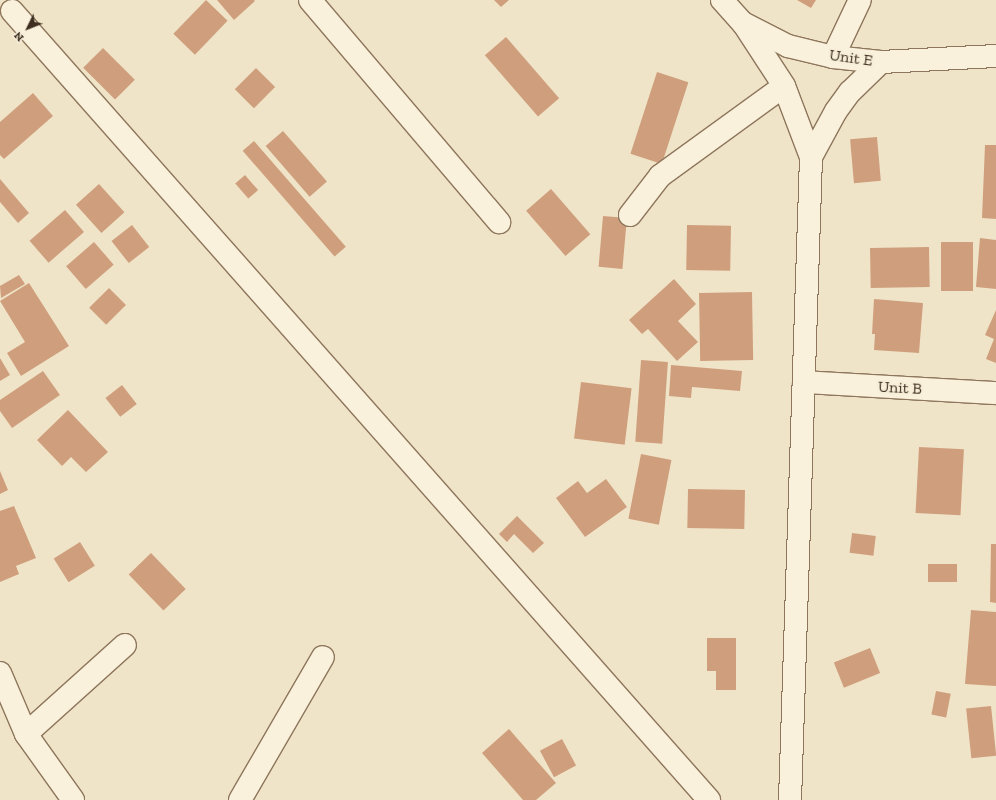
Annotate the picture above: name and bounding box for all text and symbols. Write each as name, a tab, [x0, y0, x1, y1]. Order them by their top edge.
north arrow	[8, 8, 48, 48]
text: N	[11, 29, 26, 44]
street label: Unit E	[828, 45, 874, 71]
street label: Unit B	[878, 377, 922, 399]

